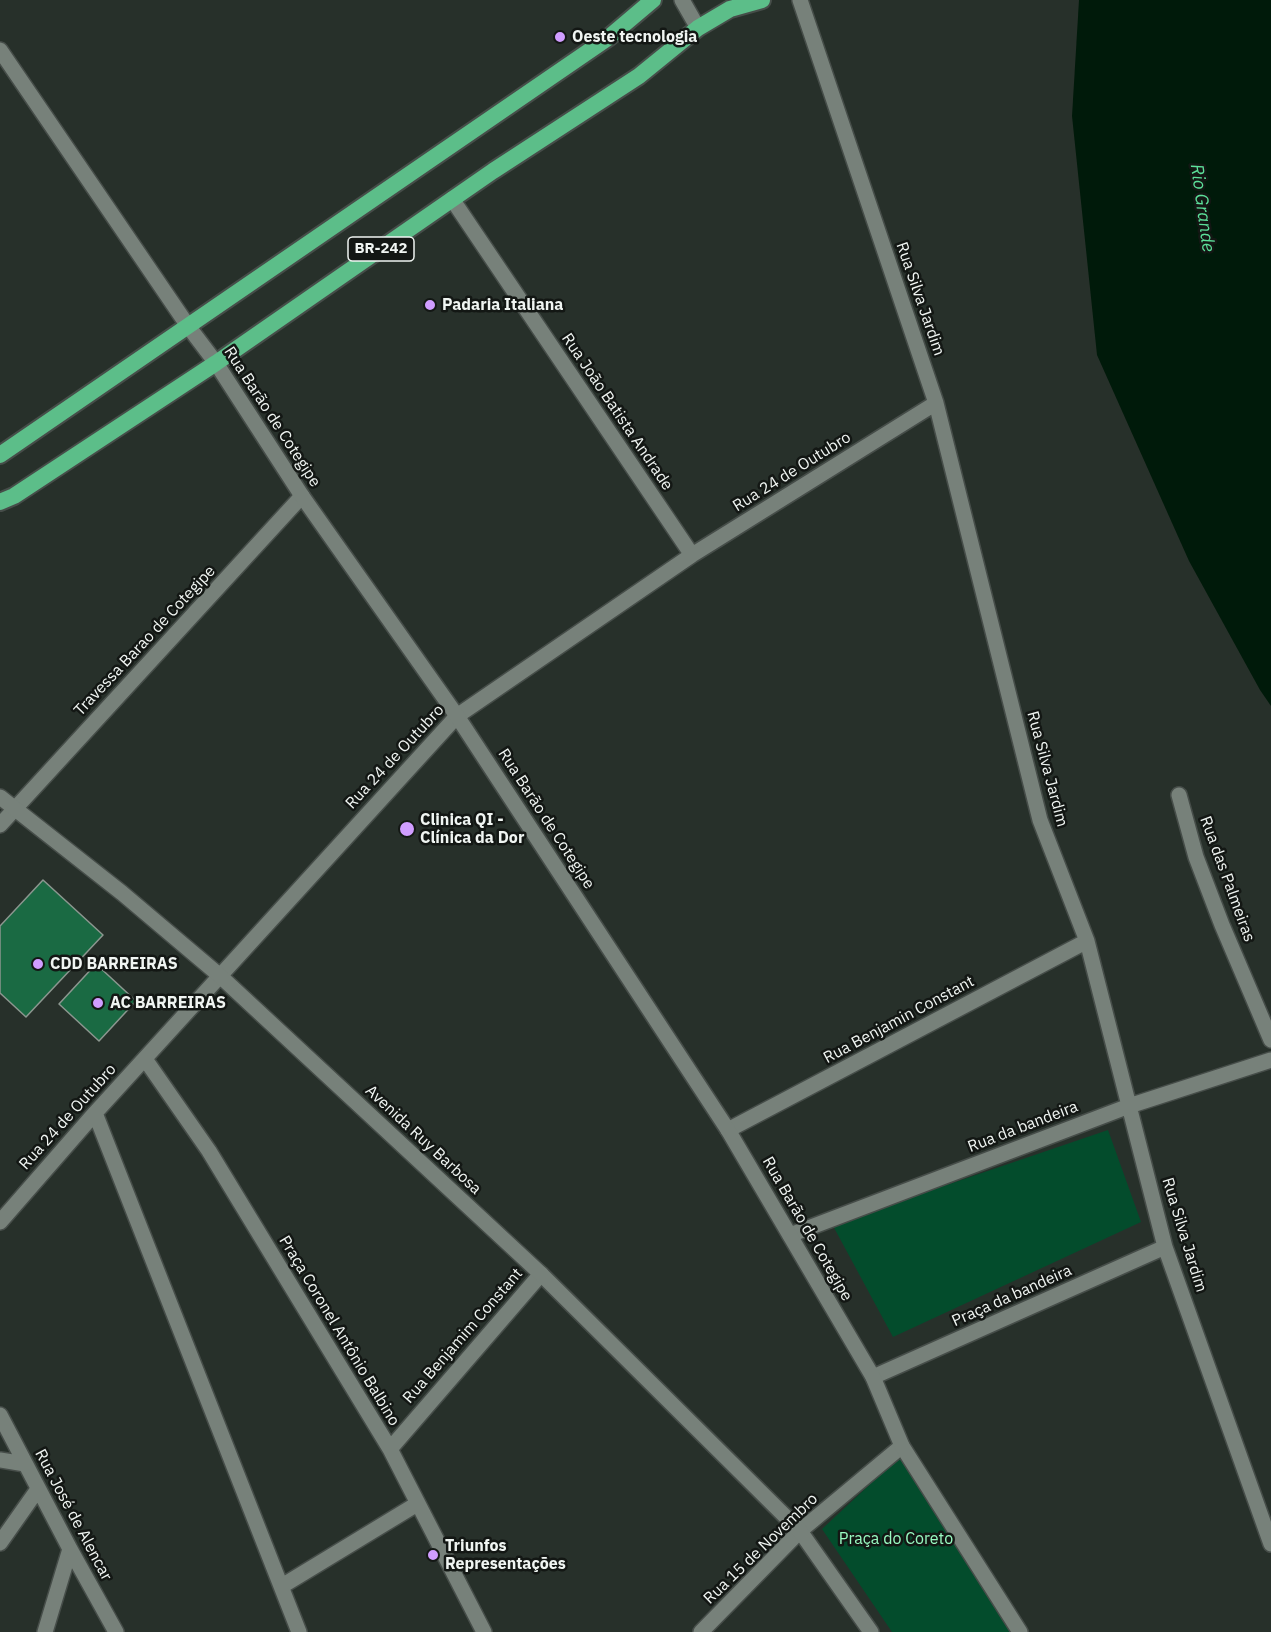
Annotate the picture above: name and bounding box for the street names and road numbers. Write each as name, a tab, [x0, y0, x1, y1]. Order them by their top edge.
road number: BR-242	[348, 237, 414, 261]
street label: Rua Silva Jardim	[892, 240, 948, 358]
street label: Rua João Batista Andrade	[557, 330, 677, 494]
street label: Rua Barão de Cotegipe	[219, 343, 325, 491]
street label: Rua 24 de Outubro	[729, 428, 855, 516]
street label: Travessa Barao de Cotegipe	[70, 562, 220, 720]
street label: Rua 24 de Outubro	[342, 701, 448, 813]
street label: Rua Silva Jardim	[1022, 709, 1072, 829]
street label: Rua Barão de Cotegipe	[493, 745, 599, 893]
street label: Rua das Palmeiras	[1195, 814, 1259, 944]
street label: Rua Benjamin Constant	[820, 972, 978, 1068]
street label: Rua 24 de Outubro	[15, 1060, 121, 1174]
street label: Avenida Ruy Barbosa	[361, 1081, 485, 1199]
street label: Rua da bandeira	[965, 1097, 1081, 1157]
street label: Rua Barão de Cotegipe	[758, 1153, 856, 1305]
street label: Rua Silva Jardim	[1157, 1175, 1211, 1295]
street label: Praça Coronel Antônio Balbino	[275, 1233, 403, 1429]
street label: Praça da bandeira	[949, 1261, 1075, 1331]
street label: Rua Benjamim Constant	[399, 1265, 527, 1407]
street label: Rua José de Alencar	[30, 1446, 116, 1584]
street label: Rua 15 de Novembro	[700, 1490, 822, 1608]

